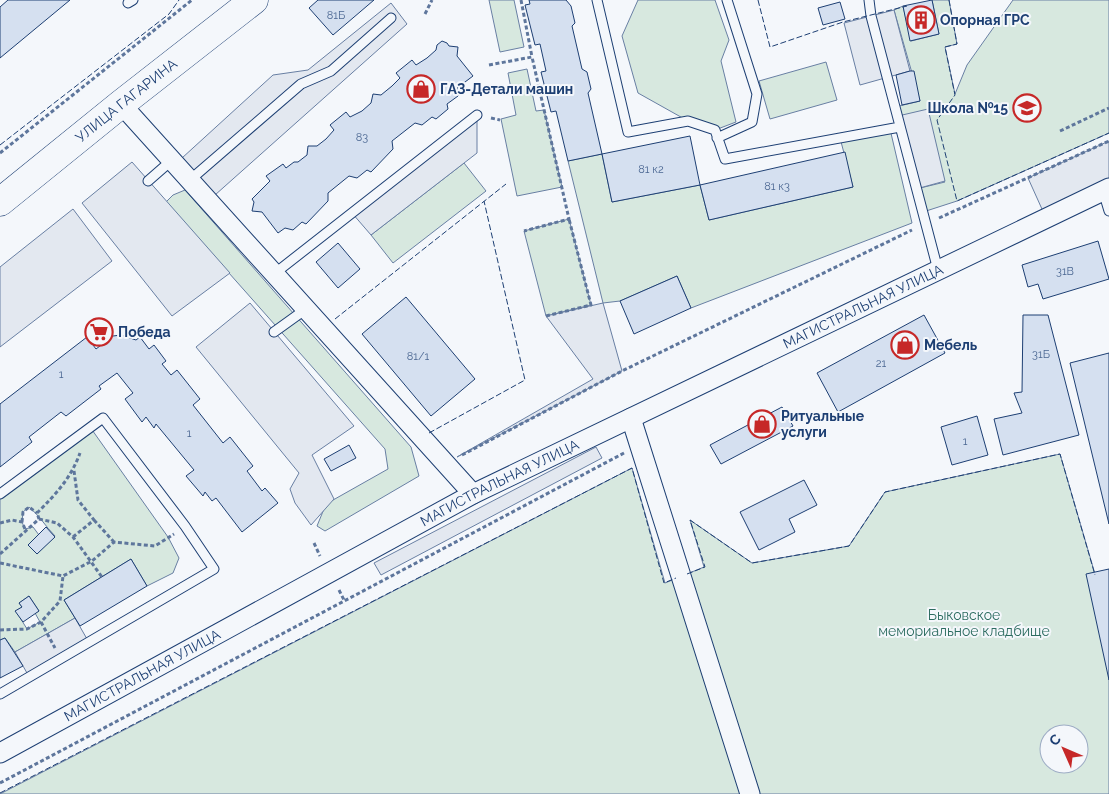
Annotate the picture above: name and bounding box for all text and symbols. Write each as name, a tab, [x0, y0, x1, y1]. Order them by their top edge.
building icon: Опорная ГРС	[906, 5, 936, 35]
house number: 81Б	[327, 9, 345, 22]
place label: Опорная ГРС	[940, 12, 1030, 28]
street label: УЛИЦА ГАГАРИНА	[72, 55, 181, 146]
shop icon: ГАЗ-Детали машин	[406, 74, 436, 104]
place label: ГАЗ-Детали машин	[440, 81, 573, 97]
school or university icon: Школа №15	[1012, 93, 1042, 123]
place label: Школа №15	[927, 100, 1008, 116]
house number: 83	[356, 131, 368, 144]
house number: 81 к2	[638, 163, 664, 176]
house number: 81 к3	[764, 180, 790, 193]
street label: МАГИСТРАЛЬНАЯ УЛИЦА	[780, 261, 946, 352]
house number: 31В	[1056, 265, 1074, 278]
supermarket icon: Победа	[84, 317, 114, 347]
place label: Победа	[118, 324, 171, 340]
shop icon: Мебель	[890, 330, 920, 360]
place label: Мебель	[924, 337, 978, 353]
house number: 31Б	[1032, 348, 1050, 361]
house number: 81/1	[407, 350, 429, 363]
house number: 21	[876, 357, 887, 370]
house number: 1	[59, 368, 64, 381]
place label: Ритуальные услуги	[781, 408, 865, 440]
shop icon: Ритуальные услуги	[747, 409, 777, 439]
house number: 1	[187, 427, 192, 440]
house number: 1	[963, 435, 968, 448]
street label: МАГИСТРАЛЬНАЯ УЛИЦА	[417, 436, 582, 529]
park label: Быковское мемориальное кладбище	[878, 607, 1050, 639]
street label: МАГИСТРАЛЬНАЯ УЛИЦА	[61, 626, 223, 724]
north arrow	[1039, 724, 1089, 774]
text: С	[1046, 730, 1064, 749]

